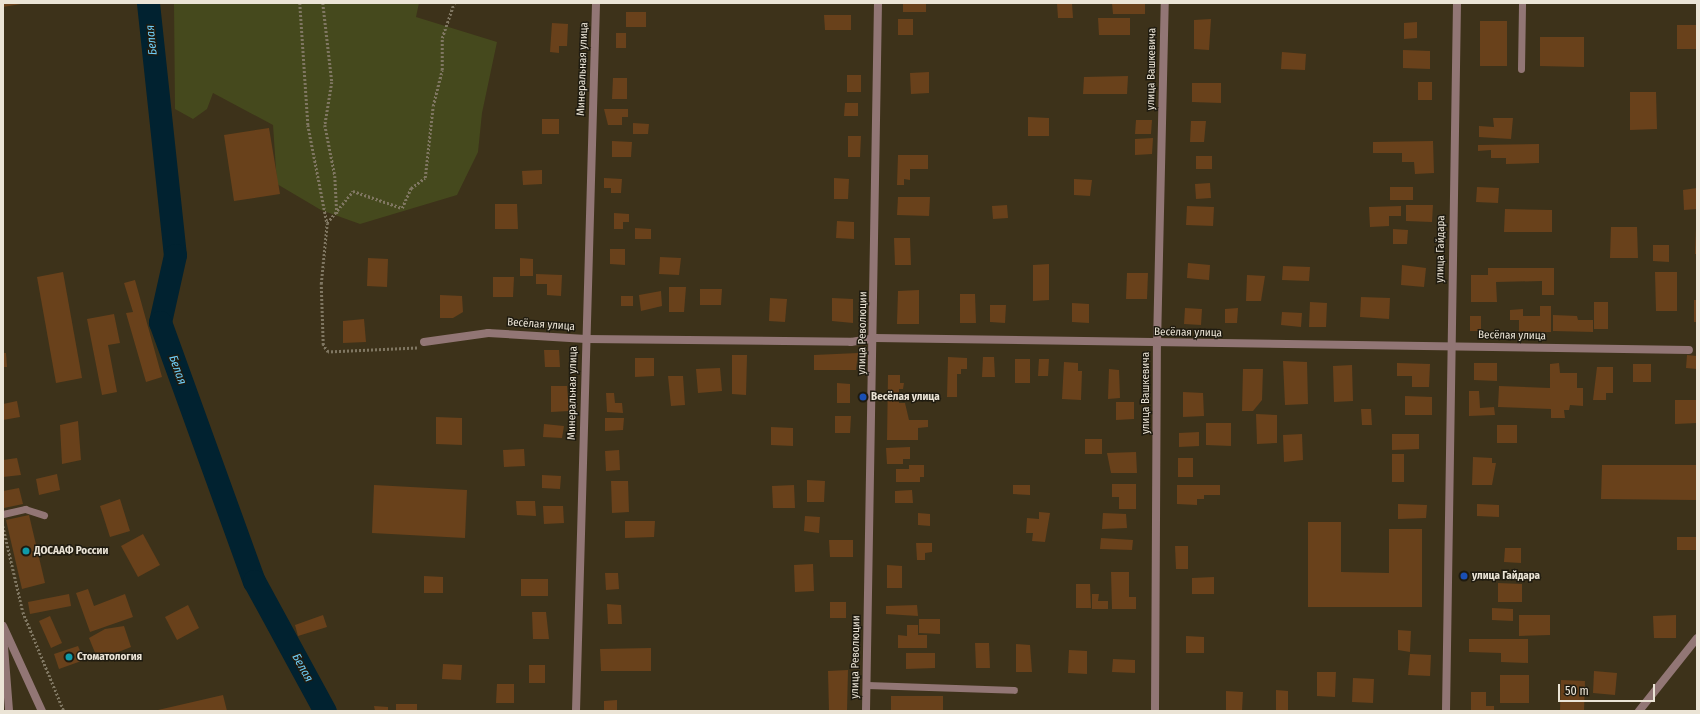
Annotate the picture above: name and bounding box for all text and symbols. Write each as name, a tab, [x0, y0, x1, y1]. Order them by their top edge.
street label: Минеральная улица	[575, 22, 591, 116]
water label: Белая	[143, 24, 161, 56]
street label: улица Вашкевича	[1145, 28, 1159, 110]
street label: улица Гайдара	[1434, 215, 1448, 283]
street label: улица Революции	[856, 291, 870, 375]
street label: Весёлая улица	[507, 316, 575, 334]
street label: Весёлая улица	[1154, 326, 1222, 340]
street label: Весёлая улица	[1478, 329, 1546, 343]
street label: Минеральная улица	[566, 346, 580, 440]
street label: улица Вашкевича	[1139, 352, 1153, 434]
water label: Белая	[165, 353, 189, 387]
place label: Весёлая улица	[871, 390, 940, 404]
marker: Весёлая улица	[858, 392, 868, 402]
place label: ДОСААФ России	[34, 544, 108, 558]
marker: ДОСААФ России	[21, 546, 31, 556]
place label: улица Гайдара	[1472, 569, 1540, 583]
marker: улица Гайдара	[1459, 571, 1469, 581]
street label: улица Революции	[849, 615, 863, 699]
place label: Стоматология	[77, 650, 142, 664]
water label: Белая	[288, 651, 316, 685]
marker: Стоматология	[64, 652, 74, 662]
scale bar	[1560, 676, 1657, 702]
text: 50 m	[1565, 684, 1589, 698]

